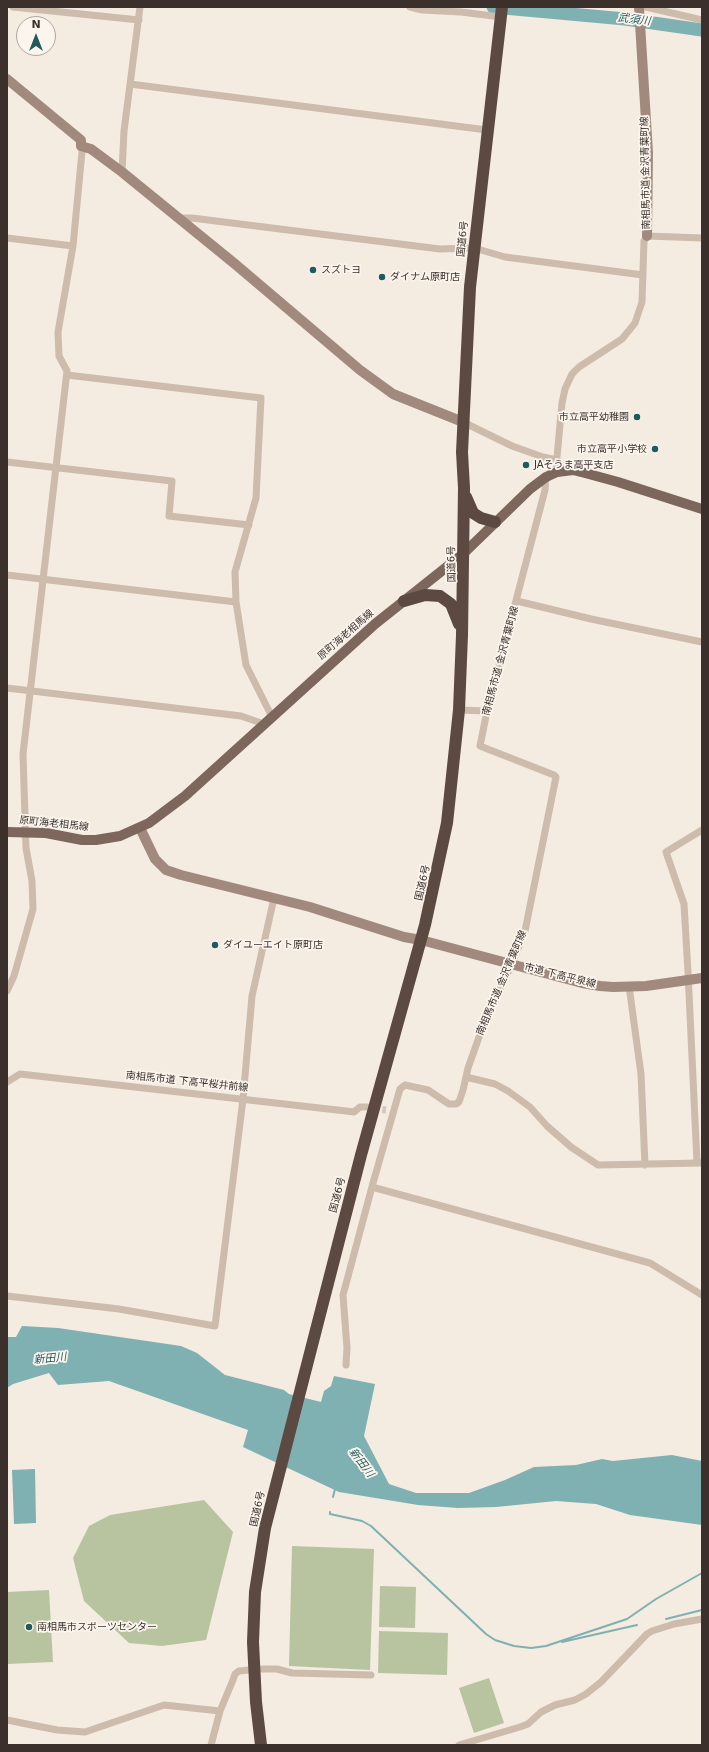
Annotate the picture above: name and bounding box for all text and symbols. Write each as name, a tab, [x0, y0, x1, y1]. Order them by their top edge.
water label: 武須川	[617, 11, 651, 29]
north arrow	[16, 16, 56, 56]
text: N	[31, 18, 41, 31]
street label: 南相馬市道 金沢青葉町線	[639, 116, 653, 230]
street label: 国道6号	[455, 220, 471, 258]
place label: スズトヨ	[321, 264, 361, 276]
marker: スズトヨ	[308, 265, 318, 275]
place label: ダイナム原町店	[390, 271, 460, 283]
marker: ダイナム原町店	[377, 272, 387, 282]
place label: 市立高平幼稚園	[559, 411, 629, 423]
marker: 市立高平幼稚園	[632, 412, 642, 422]
place label: 市立高平小学校	[577, 443, 647, 455]
marker: 市立高平小学校	[650, 444, 660, 454]
place label: JAそうま高平支店	[534, 459, 614, 471]
marker: JAそうま高平支店	[521, 460, 531, 470]
street label: 国道6号	[446, 546, 458, 582]
street label: 南相馬市道 金沢青葉町線	[481, 605, 521, 717]
street label: 原町海老相馬線	[316, 608, 376, 662]
street label: 原町海老相馬線	[19, 814, 89, 834]
street label: 国道6号	[413, 864, 433, 902]
street label: 南相馬市道 金沢青葉町線	[474, 929, 530, 1037]
place label: ダイユーエイト原町店	[223, 939, 323, 951]
marker: ダイユーエイト原町店	[210, 940, 220, 950]
street label: 市道 下高平泉線	[523, 961, 597, 991]
street label: 南相馬市道 下高平桜井前線	[125, 1070, 249, 1094]
street label: 国道6号	[327, 1176, 349, 1214]
water label: 新田川	[33, 1351, 67, 1367]
water label: 新田川	[346, 1446, 376, 1480]
street label: 国道6号	[248, 1490, 268, 1528]
place label: 南相馬市スポーツセンター	[37, 1621, 157, 1633]
marker: 南相馬市スポーツセンター	[24, 1622, 34, 1632]

